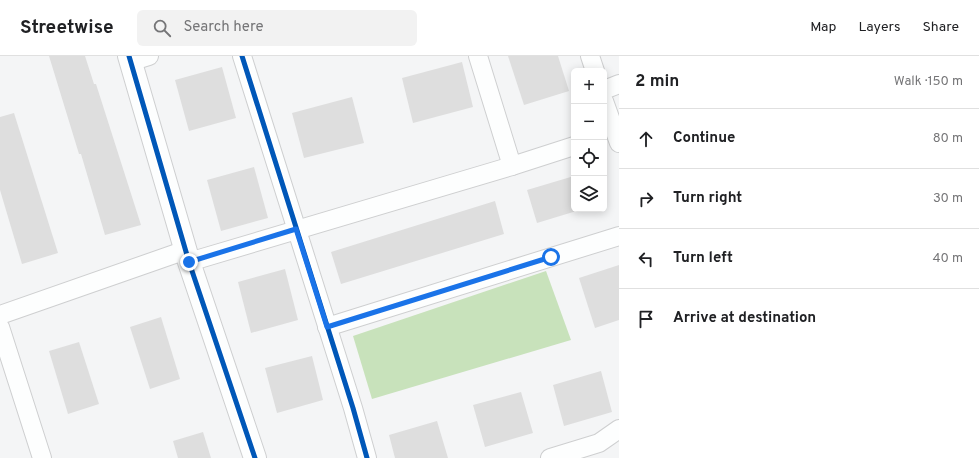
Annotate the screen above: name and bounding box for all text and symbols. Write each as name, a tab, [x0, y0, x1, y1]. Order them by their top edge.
search box	[137, 10, 417, 46]
text: Streetwise	[20, 16, 113, 40]
icon: search	[151, 17, 173, 39]
text: Search here	[183, 18, 264, 37]
text: Map	[810, 19, 836, 36]
text: Layers	[858, 19, 900, 36]
text: Share	[922, 19, 959, 36]
map controls	[571, 68, 607, 212]
button: +	[571, 68, 607, 104]
text: 2 min	[635, 71, 679, 93]
text: Walk · 150 m	[894, 74, 963, 90]
button: −	[571, 104, 607, 140]
icon: ahead	[635, 128, 657, 150]
text: Continue	[673, 129, 735, 148]
text: 80 m	[933, 131, 963, 147]
button: locate	[571, 140, 607, 176]
button: layers	[571, 176, 607, 212]
icon: right	[635, 188, 657, 210]
text: Turn right	[673, 189, 742, 208]
text: 30 m	[933, 191, 963, 207]
route start	[542, 248, 560, 266]
icon: left	[635, 248, 657, 270]
text: Turn left	[673, 249, 733, 268]
text: 40 m	[933, 251, 963, 267]
route end	[180, 253, 198, 271]
icon: arrive	[635, 308, 657, 330]
text: Arrive at destination	[673, 309, 816, 328]

